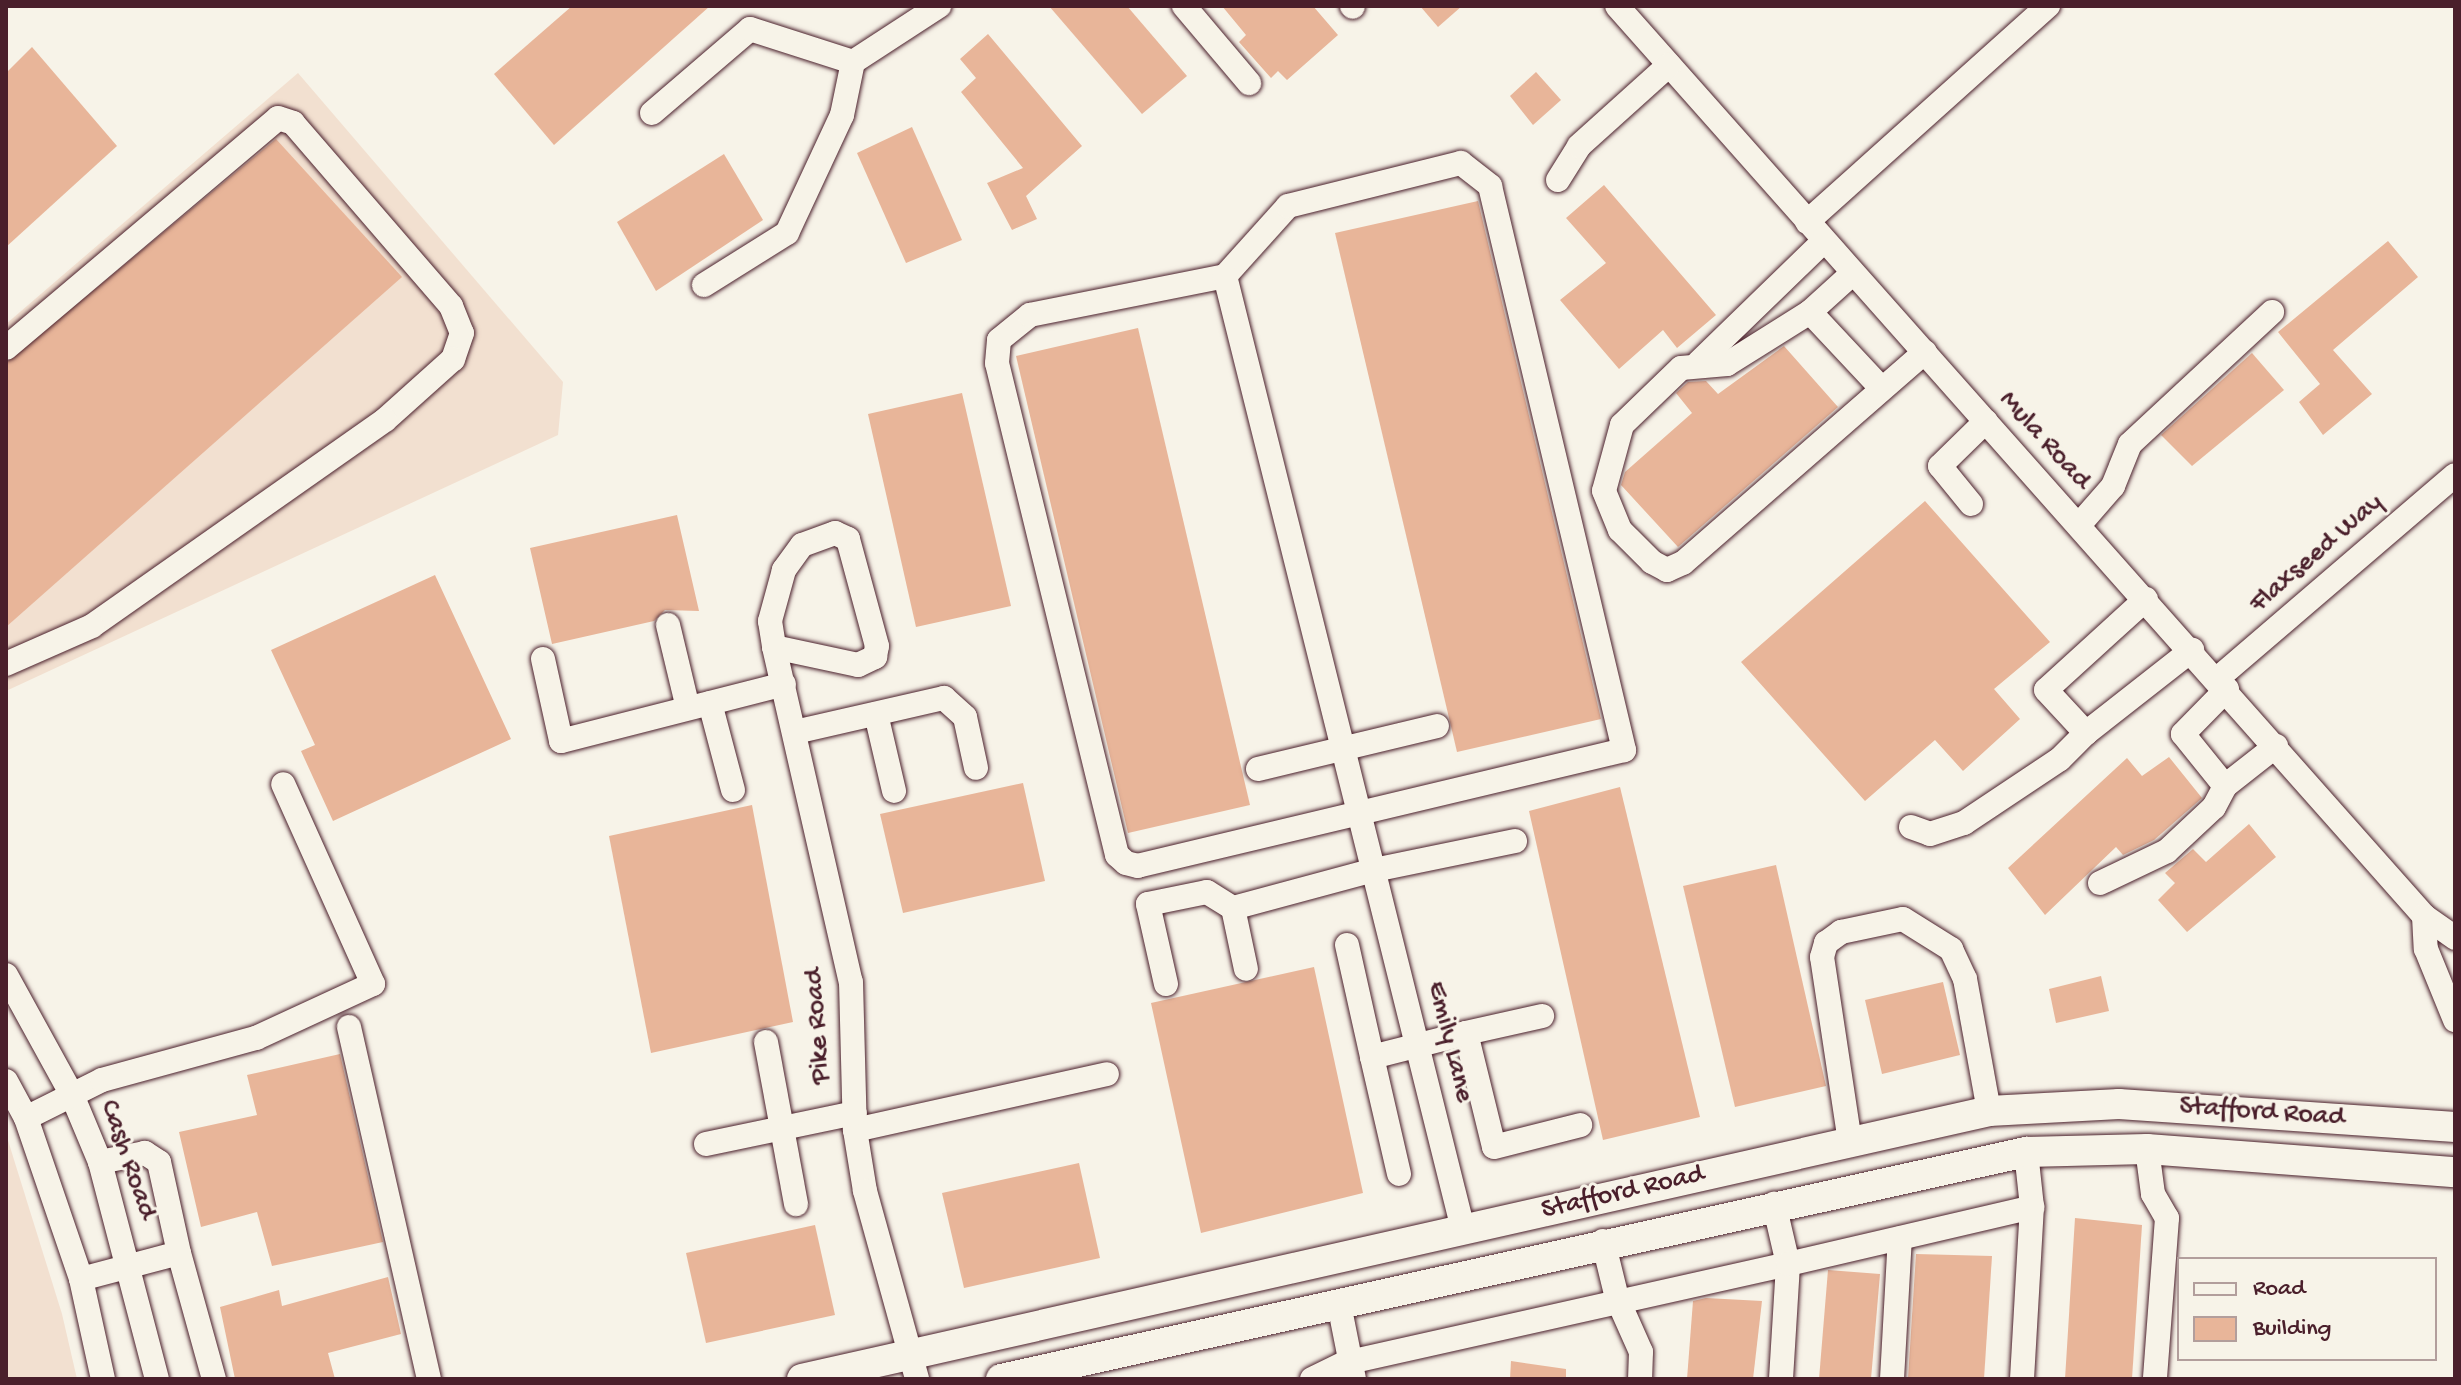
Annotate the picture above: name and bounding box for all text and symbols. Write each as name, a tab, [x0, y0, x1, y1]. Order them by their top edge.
street label: Mula Road	[1991, 384, 2097, 498]
street label: Flaxseed Way	[2243, 487, 2391, 621]
street label: Pike Road	[798, 967, 840, 1085]
street label: Emily Lane	[1418, 978, 1480, 1106]
street label: Stafford Road	[2178, 1090, 2346, 1136]
street label: Cash Road	[91, 1096, 163, 1224]
street label: Stafford Road	[1538, 1158, 1708, 1228]
legend	[2177, 1257, 2437, 1361]
text: Road	[2253, 1275, 2305, 1304]
text: Building	[2253, 1315, 2331, 1344]

